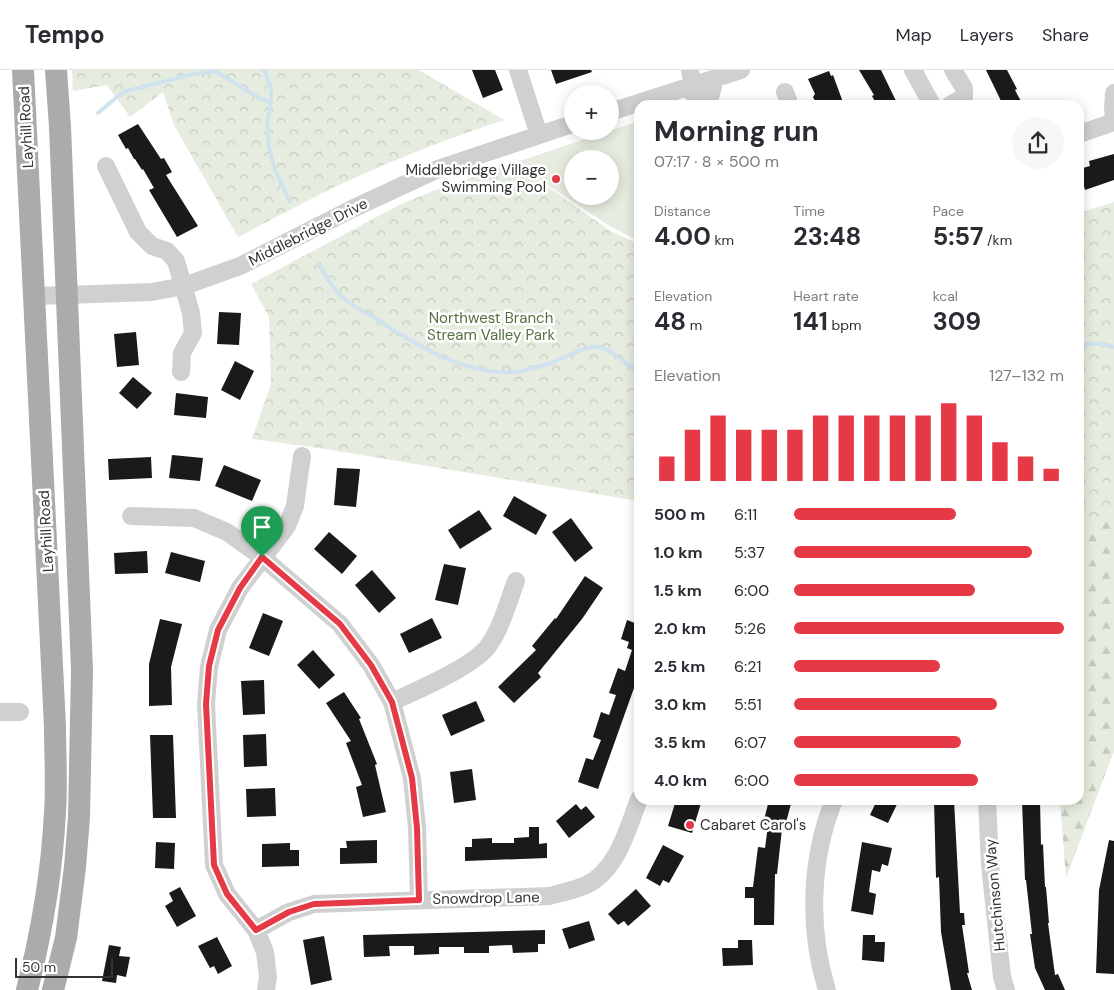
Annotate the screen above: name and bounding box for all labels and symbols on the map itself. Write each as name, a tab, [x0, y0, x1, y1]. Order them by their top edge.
street label: Layhill Road	[14, 86, 38, 168]
place label: Middlebridge Village Swimming Pool	[406, 160, 546, 197]
marker: Middlebridge Village Swimming Pool	[550, 173, 562, 185]
street label: Middlebridge Drive	[245, 193, 371, 271]
park label: Northwest Branch Stream Valley Park	[427, 308, 555, 345]
street label: Layhill Road	[34, 490, 58, 572]
pin	[241, 506, 283, 557]
place label: Cabaret Carol's	[700, 815, 806, 835]
marker: Cabaret Carol's	[684, 819, 696, 831]
street label: Hutchinson Way	[980, 837, 1010, 952]
street label: Snowdrop Lane	[432, 887, 540, 909]
scale bar	[15, 955, 112, 978]

